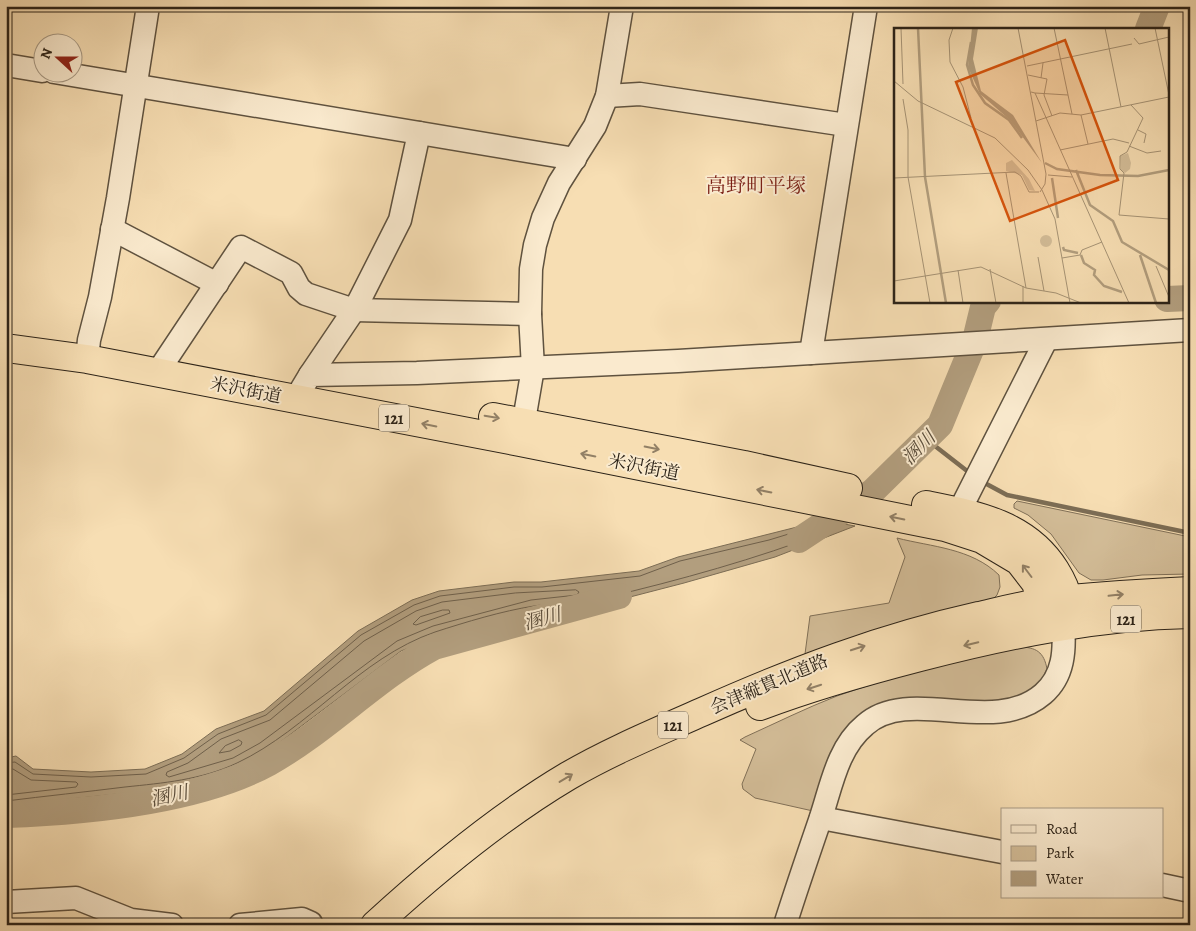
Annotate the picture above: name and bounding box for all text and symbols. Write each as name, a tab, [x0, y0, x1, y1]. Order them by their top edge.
inset map	[894, 28, 1168, 302]
north arrow	[32, 32, 82, 82]
text: N	[36, 45, 57, 62]
district label: 高野町平塚	[706, 172, 806, 199]
street label: 米沢街道	[208, 371, 284, 409]
road number: 121	[379, 404, 409, 432]
one-way arrow	[484, 413, 500, 422]
one-way arrow	[421, 419, 437, 429]
water label: 溷川	[896, 424, 943, 470]
one-way arrow	[644, 443, 660, 453]
street label: 米沢街道	[606, 448, 682, 486]
one-way arrow	[580, 450, 596, 460]
one-way arrow	[757, 485, 773, 495]
one-way arrow	[890, 512, 906, 522]
one-way arrow	[1022, 564, 1032, 578]
one-way arrow	[1108, 591, 1124, 600]
water label: 溷川	[521, 601, 566, 636]
road number: 121	[1111, 606, 1141, 632]
one-way arrow	[964, 640, 980, 649]
one-way arrow	[849, 643, 865, 653]
street label: 会津縦貫北道路	[706, 648, 832, 720]
one-way arrow	[807, 682, 823, 692]
road number: 121	[658, 712, 688, 738]
one-way arrow	[558, 773, 572, 783]
water label: 溷川	[148, 779, 192, 813]
legend	[1001, 808, 1164, 898]
text: Road	[1046, 819, 1078, 839]
text: Park	[1046, 843, 1075, 863]
text: Water	[1045, 869, 1083, 889]

